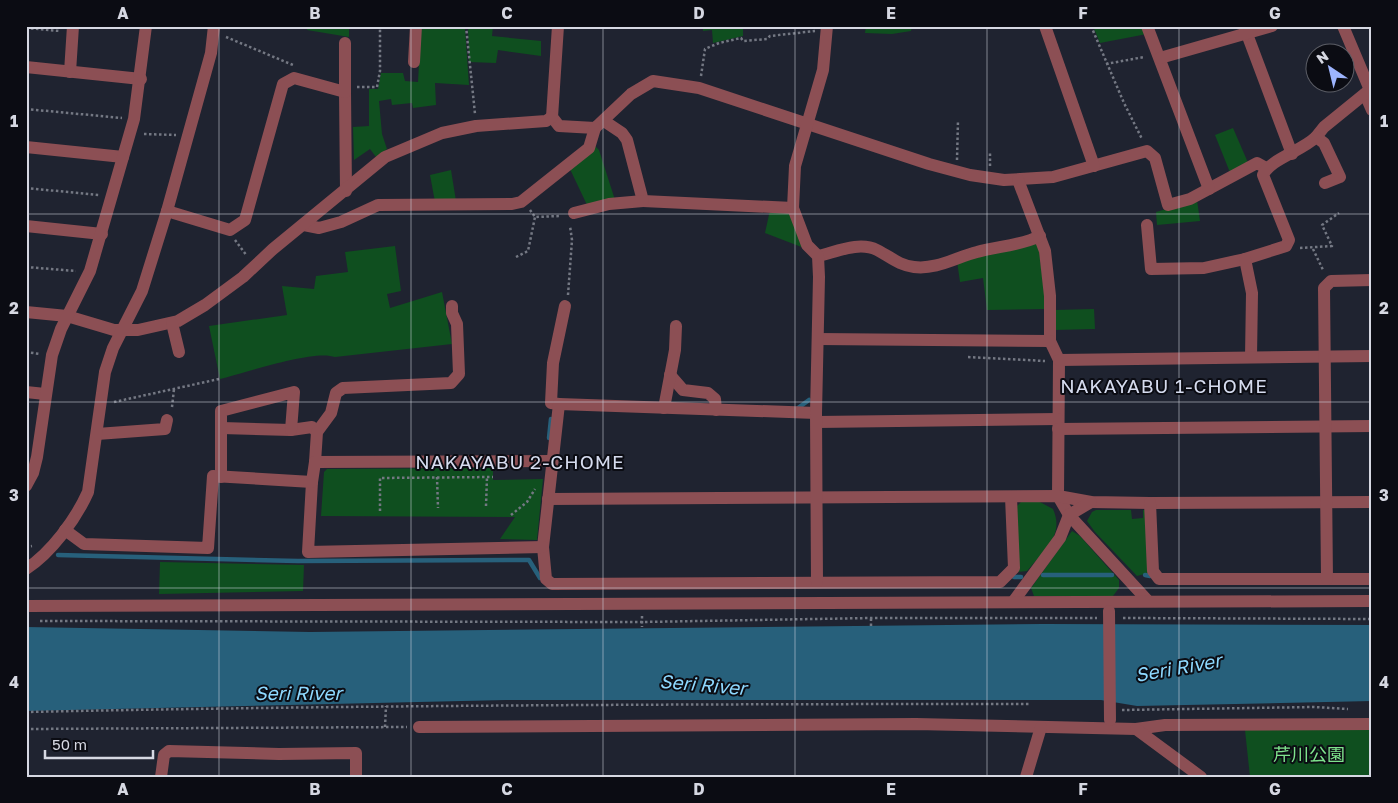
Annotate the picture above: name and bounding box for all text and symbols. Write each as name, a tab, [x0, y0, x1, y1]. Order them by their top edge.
text: A	[117, 3, 129, 23]
text: B	[309, 3, 321, 23]
text: C	[501, 3, 513, 23]
text: D	[693, 3, 705, 23]
text: E	[886, 3, 896, 23]
text: F	[1078, 3, 1088, 23]
text: G	[1269, 3, 1281, 23]
north arrow	[1306, 42, 1356, 92]
text: N	[1313, 47, 1331, 67]
text: 1	[10, 111, 18, 131]
text: 1	[1380, 111, 1388, 131]
text: 2	[9, 298, 19, 318]
text: 2	[1379, 298, 1389, 318]
district label: NAKAYABU 1-CHOME	[1060, 374, 1268, 397]
district label: NAKAYABU 2-CHOME	[415, 450, 625, 473]
text: 3	[9, 485, 19, 505]
text: 3	[1379, 485, 1389, 505]
water label: Seri River	[1133, 648, 1225, 686]
water label: Seri River	[659, 669, 750, 699]
text: 4	[9, 672, 19, 692]
text: 4	[1379, 672, 1389, 692]
water label: Seri River	[254, 681, 344, 704]
scale bar	[45, 728, 152, 760]
text: 50 m	[52, 735, 87, 753]
park label: 芹川公園	[1273, 743, 1345, 765]
text: A	[117, 779, 129, 799]
text: B	[309, 779, 321, 799]
text: C	[501, 779, 513, 799]
text: D	[693, 779, 705, 799]
text: E	[886, 779, 896, 799]
text: F	[1078, 779, 1088, 799]
text: G	[1269, 779, 1281, 799]

